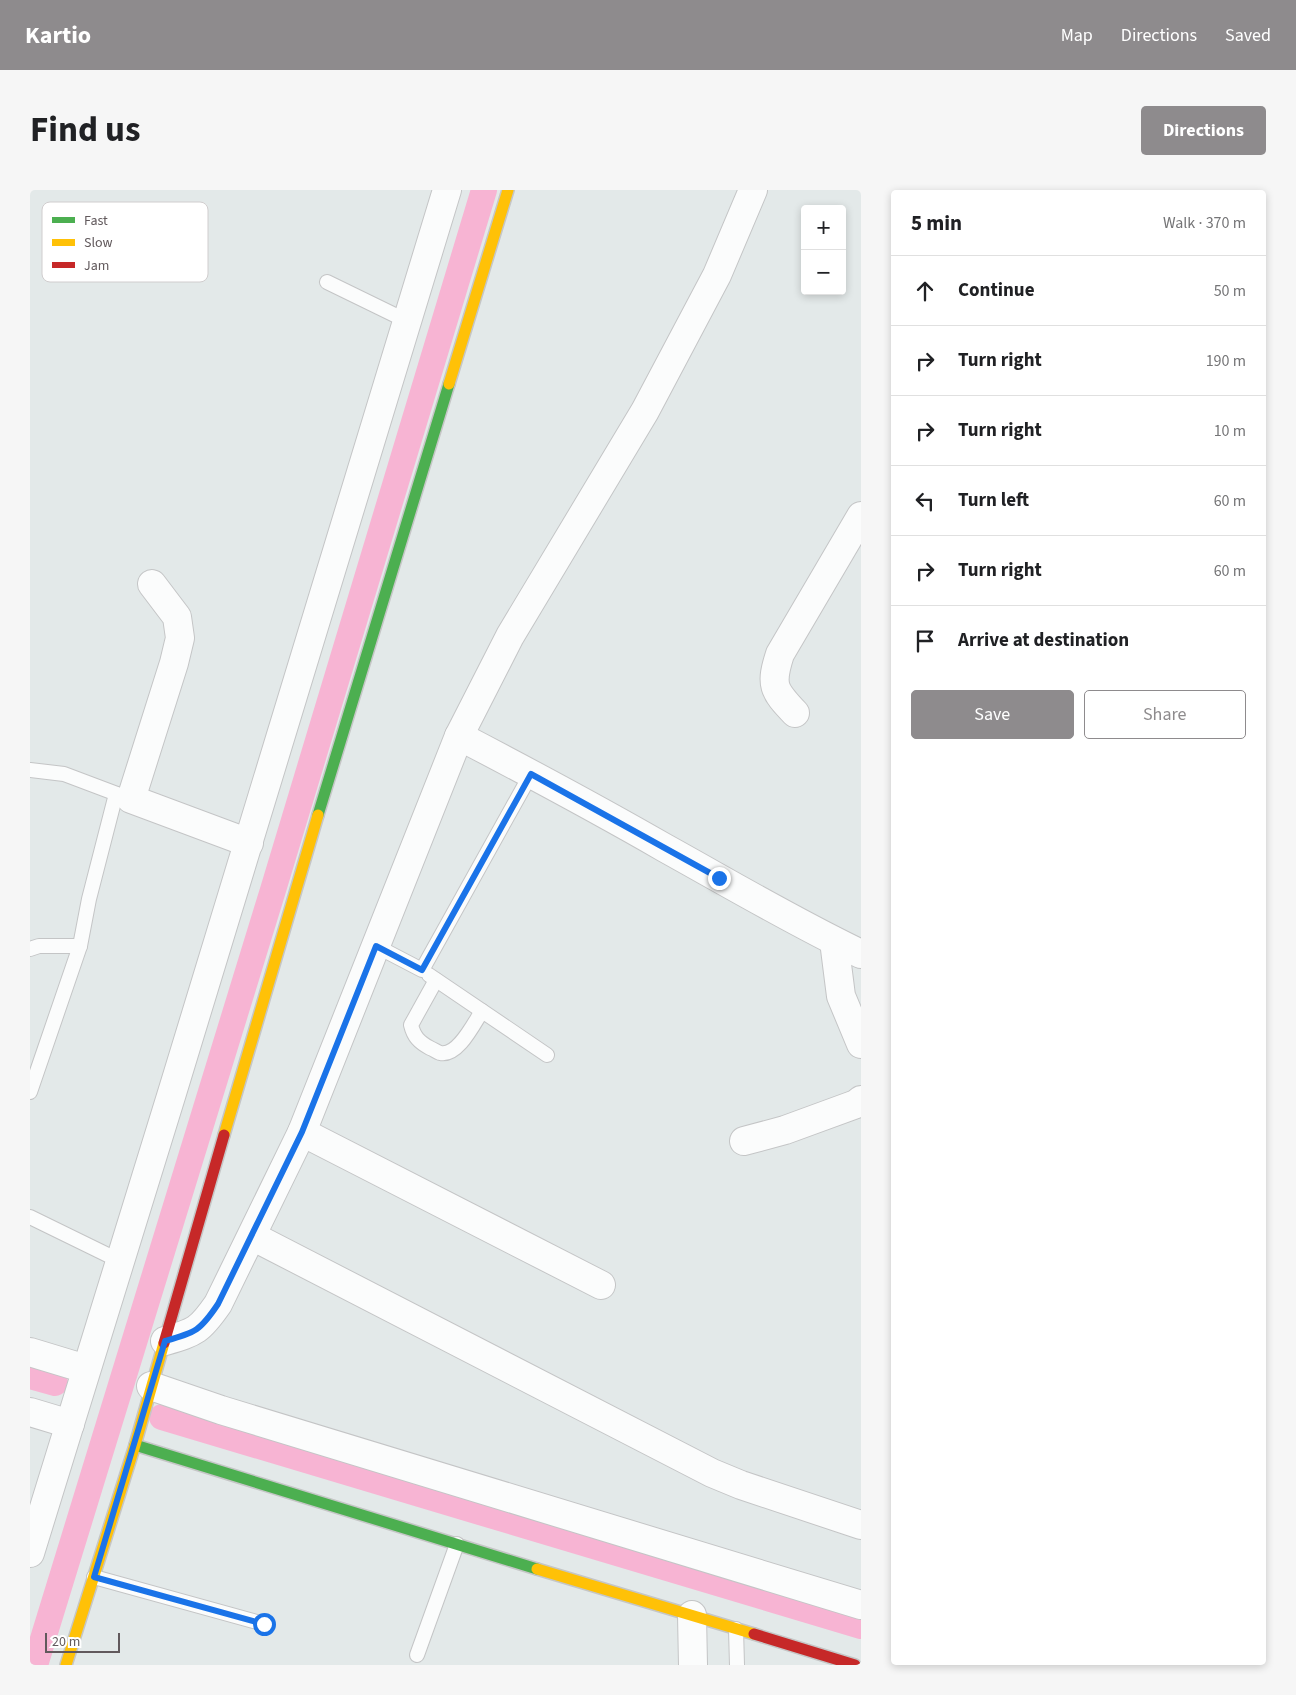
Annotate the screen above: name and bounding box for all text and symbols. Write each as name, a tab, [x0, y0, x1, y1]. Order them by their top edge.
text: Kartio	[25, 18, 91, 53]
text: Map	[1061, 23, 1093, 48]
text: Directions	[1121, 23, 1197, 48]
text: Saved	[1225, 23, 1271, 48]
text: Find us	[30, 105, 140, 155]
button: Directions	[1141, 106, 1266, 155]
legend	[42, 202, 208, 282]
map controls	[801, 205, 846, 295]
button: +	[801, 205, 846, 250]
text: 5 min	[911, 208, 962, 238]
text: Fast	[84, 211, 108, 231]
text: Walk · 370 m	[1163, 212, 1246, 234]
text: Slow	[84, 233, 113, 253]
button: −	[801, 250, 846, 295]
text: Jam	[84, 256, 109, 276]
icon: ahead	[911, 277, 939, 305]
text: Continue	[958, 277, 1035, 304]
text: 50 m	[1214, 280, 1246, 302]
icon: right	[911, 347, 939, 375]
text: Turn right	[958, 347, 1042, 374]
text: 190 m	[1206, 350, 1246, 372]
icon: right	[911, 417, 939, 445]
text: Turn right	[958, 417, 1042, 444]
text: 10 m	[1214, 420, 1246, 442]
icon: left	[911, 487, 939, 515]
text: Turn left	[958, 487, 1029, 514]
text: 60 m	[1214, 490, 1246, 512]
icon: right	[911, 557, 939, 585]
text: Turn right	[958, 557, 1042, 584]
text: 60 m	[1214, 560, 1246, 582]
icon: arrive	[911, 627, 939, 655]
text: Arrive at destination	[958, 627, 1129, 654]
button: Save	[911, 690, 1074, 739]
button: Share	[1084, 690, 1246, 739]
route end	[708, 867, 731, 890]
route start	[253, 1613, 276, 1636]
scale bar	[45, 1630, 120, 1653]
text: 20 m	[52, 1632, 80, 1652]

